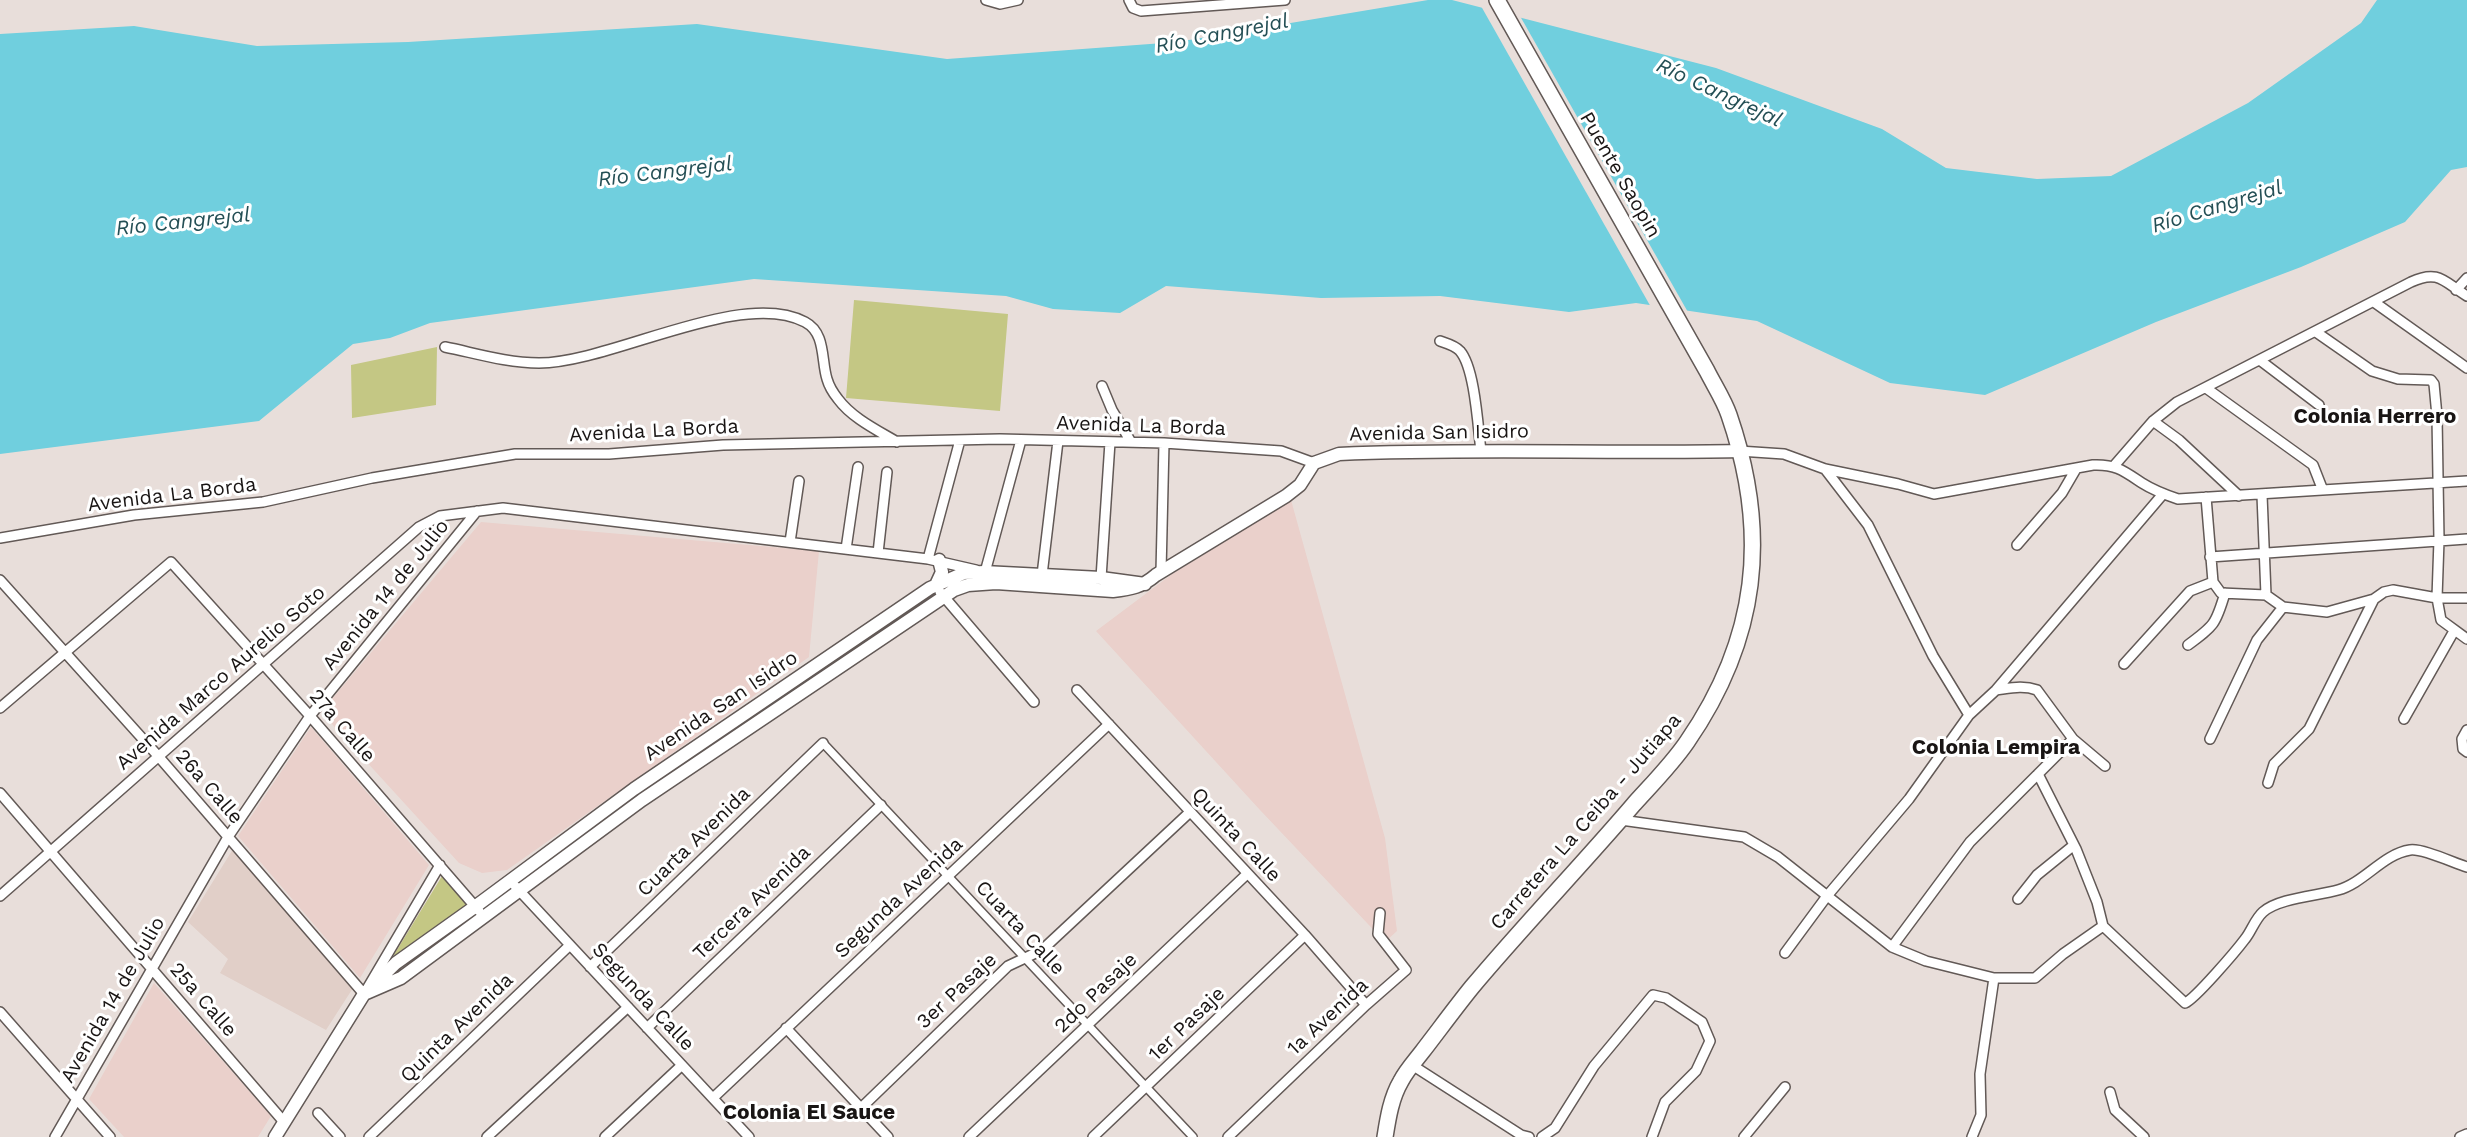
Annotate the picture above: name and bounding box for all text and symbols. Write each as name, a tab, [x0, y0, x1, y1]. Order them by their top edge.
water label: Río Cangrejal	[1153, 9, 1291, 59]
water label: Río Cangrejal	[1652, 53, 1786, 133]
street label: Puente Saopin	[1574, 108, 1666, 242]
water label: Río Cangrejal	[596, 151, 734, 193]
water label: Río Cangrejal	[2149, 175, 2285, 239]
water label: Río Cangrejal	[114, 202, 252, 242]
district label: Colonia Herrero	[2294, 404, 2456, 430]
street label: Avenida La Borda	[1056, 411, 1226, 441]
street label: Avenida La Borda	[569, 415, 739, 447]
street label: Avenida San Isidro	[1349, 419, 1529, 447]
street label: Avenida La Borda	[86, 473, 258, 517]
street label: Avenida 14 de Julio	[318, 515, 454, 675]
street label: Avenida Marco Aurelio Soto	[112, 581, 330, 775]
street label: Avenida San Isidro	[640, 646, 802, 766]
street label: 27a Calle	[304, 685, 380, 767]
street label: Carretera La Ceiba - Jutiapa	[1485, 709, 1687, 935]
district label: Colonia Lempira	[1912, 735, 2080, 761]
street label: 26a Calle	[170, 745, 248, 829]
street label: Cuarta Avenida	[633, 782, 755, 902]
street label: Quinta Calle	[1186, 783, 1286, 887]
street label: Segunda Avenida	[830, 832, 968, 964]
street label: Tercera Avenida	[688, 841, 816, 965]
street label: Cuarta Calle	[970, 876, 1070, 980]
street label: Avenida 14 de Julio	[56, 913, 170, 1087]
street label: Segunda Calle	[587, 938, 699, 1056]
street label: 3er Pasaje	[912, 948, 1002, 1034]
street label: 2do Pasaje	[1050, 948, 1142, 1038]
street label: 25a Calle	[164, 958, 242, 1042]
street label: Quinta Avenida	[396, 968, 518, 1088]
street label: 1a Avenida	[1283, 973, 1373, 1061]
street label: 1er Pasaje	[1144, 982, 1230, 1066]
district label: Colonia El Sauce	[723, 1100, 895, 1126]

